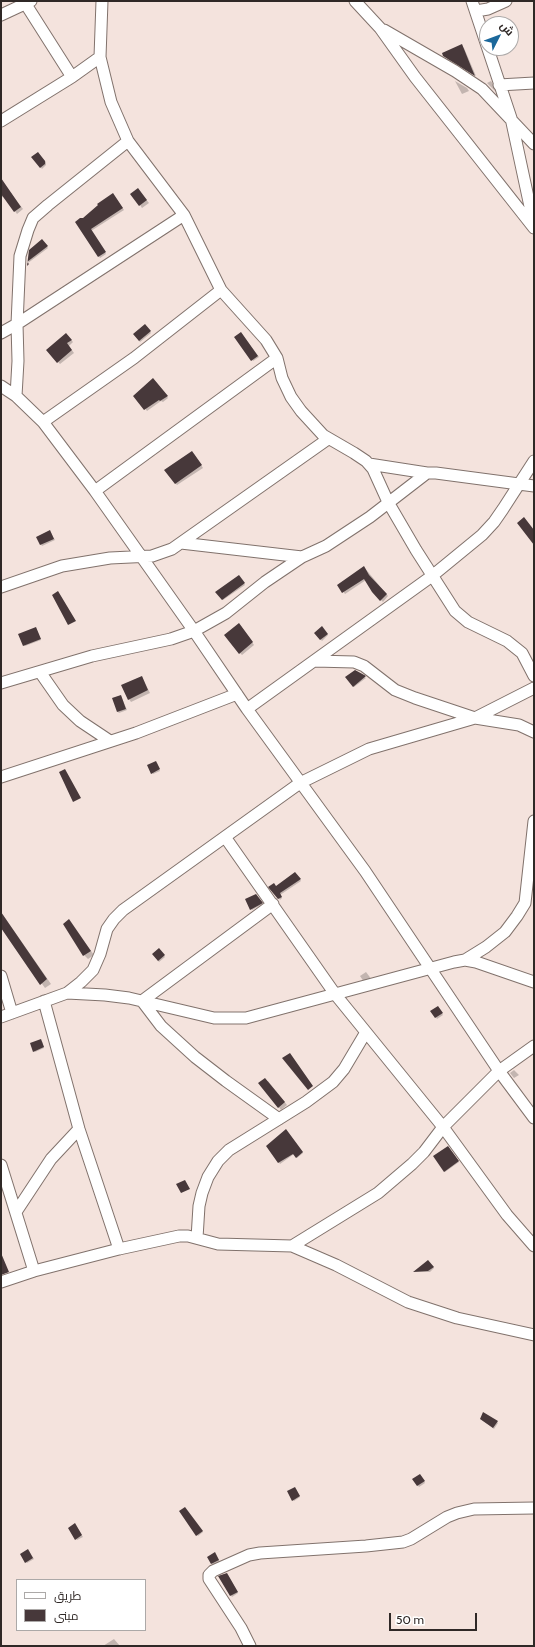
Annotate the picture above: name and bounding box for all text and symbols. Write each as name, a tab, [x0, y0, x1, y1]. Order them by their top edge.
north arrow	[479, 16, 519, 56]
text: ش	[497, 19, 517, 39]
legend	[16, 1579, 146, 1631]
text: طريق	[54, 1588, 81, 1603]
scale bar	[391, 1605, 479, 1631]
text: مبنى	[54, 1608, 79, 1623]
text: 50 m	[396, 1612, 424, 1627]

